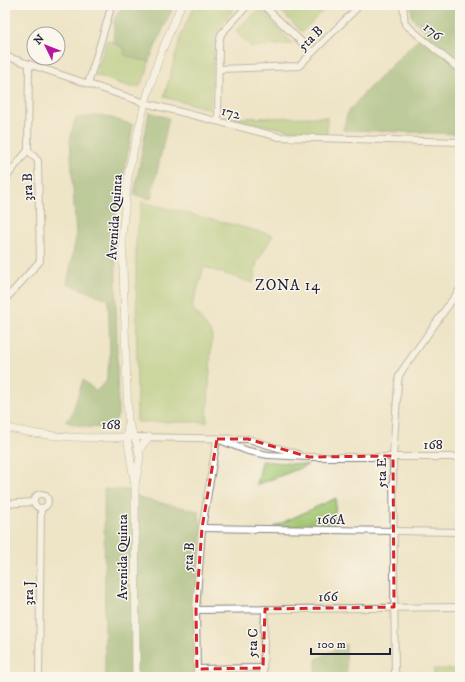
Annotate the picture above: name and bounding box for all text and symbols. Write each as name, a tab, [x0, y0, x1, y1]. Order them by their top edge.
street label: 176	[419, 19, 446, 45]
street label: 5ta B	[294, 22, 328, 55]
north arrow	[26, 26, 66, 66]
text: N	[31, 32, 48, 48]
street label: 172	[219, 102, 242, 124]
street label: 3ra B	[19, 173, 37, 201]
street label: Avenida Quinta	[103, 174, 127, 261]
district label: ZONA 14	[255, 276, 321, 295]
street label: 168	[101, 416, 121, 434]
street label: 168	[423, 436, 443, 454]
street label: 5ta E	[373, 458, 391, 488]
street label: 166A	[317, 511, 347, 529]
street label: Avenida Quinta	[114, 514, 132, 600]
street label: 5ta B	[179, 542, 199, 572]
street label: 3ra J	[20, 580, 38, 606]
street label: 166	[318, 588, 339, 606]
street label: 5ta C	[243, 628, 263, 658]
scale bar	[311, 630, 390, 656]
text: 100 m	[317, 637, 346, 652]

